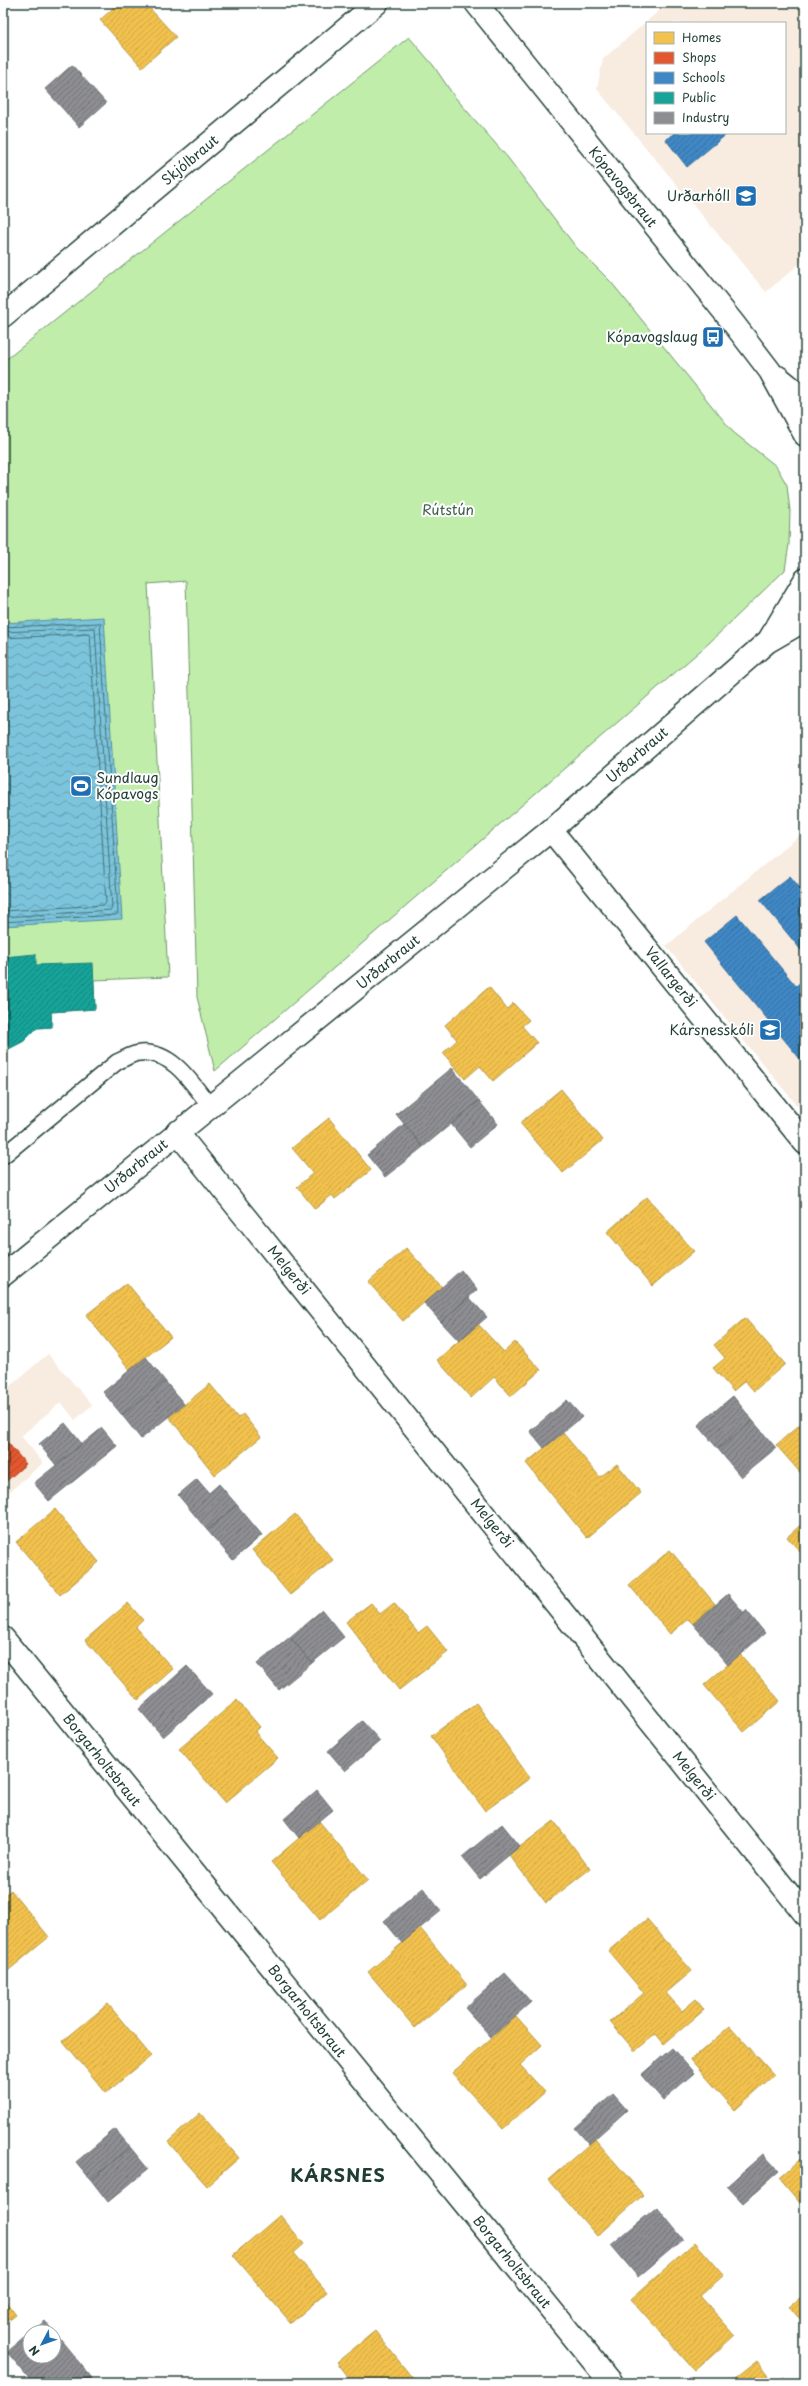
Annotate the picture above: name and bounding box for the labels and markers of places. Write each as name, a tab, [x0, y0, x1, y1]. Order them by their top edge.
school or university icon: Urðarhóll	[733, 183, 759, 209]
place label: Urðarhóll	[667, 185, 730, 206]
bus stop icon: Kópavogslaug	[700, 324, 726, 350]
place label: Kópavogslaug	[607, 326, 698, 347]
place label: Sundlaug Kópavogs	[96, 767, 159, 804]
sports icon: Sundlaug Kópavogs	[68, 773, 94, 799]
school or university icon: Kársnesskóli	[757, 1017, 783, 1043]
place label: Kársnesskóli	[669, 1019, 754, 1040]

